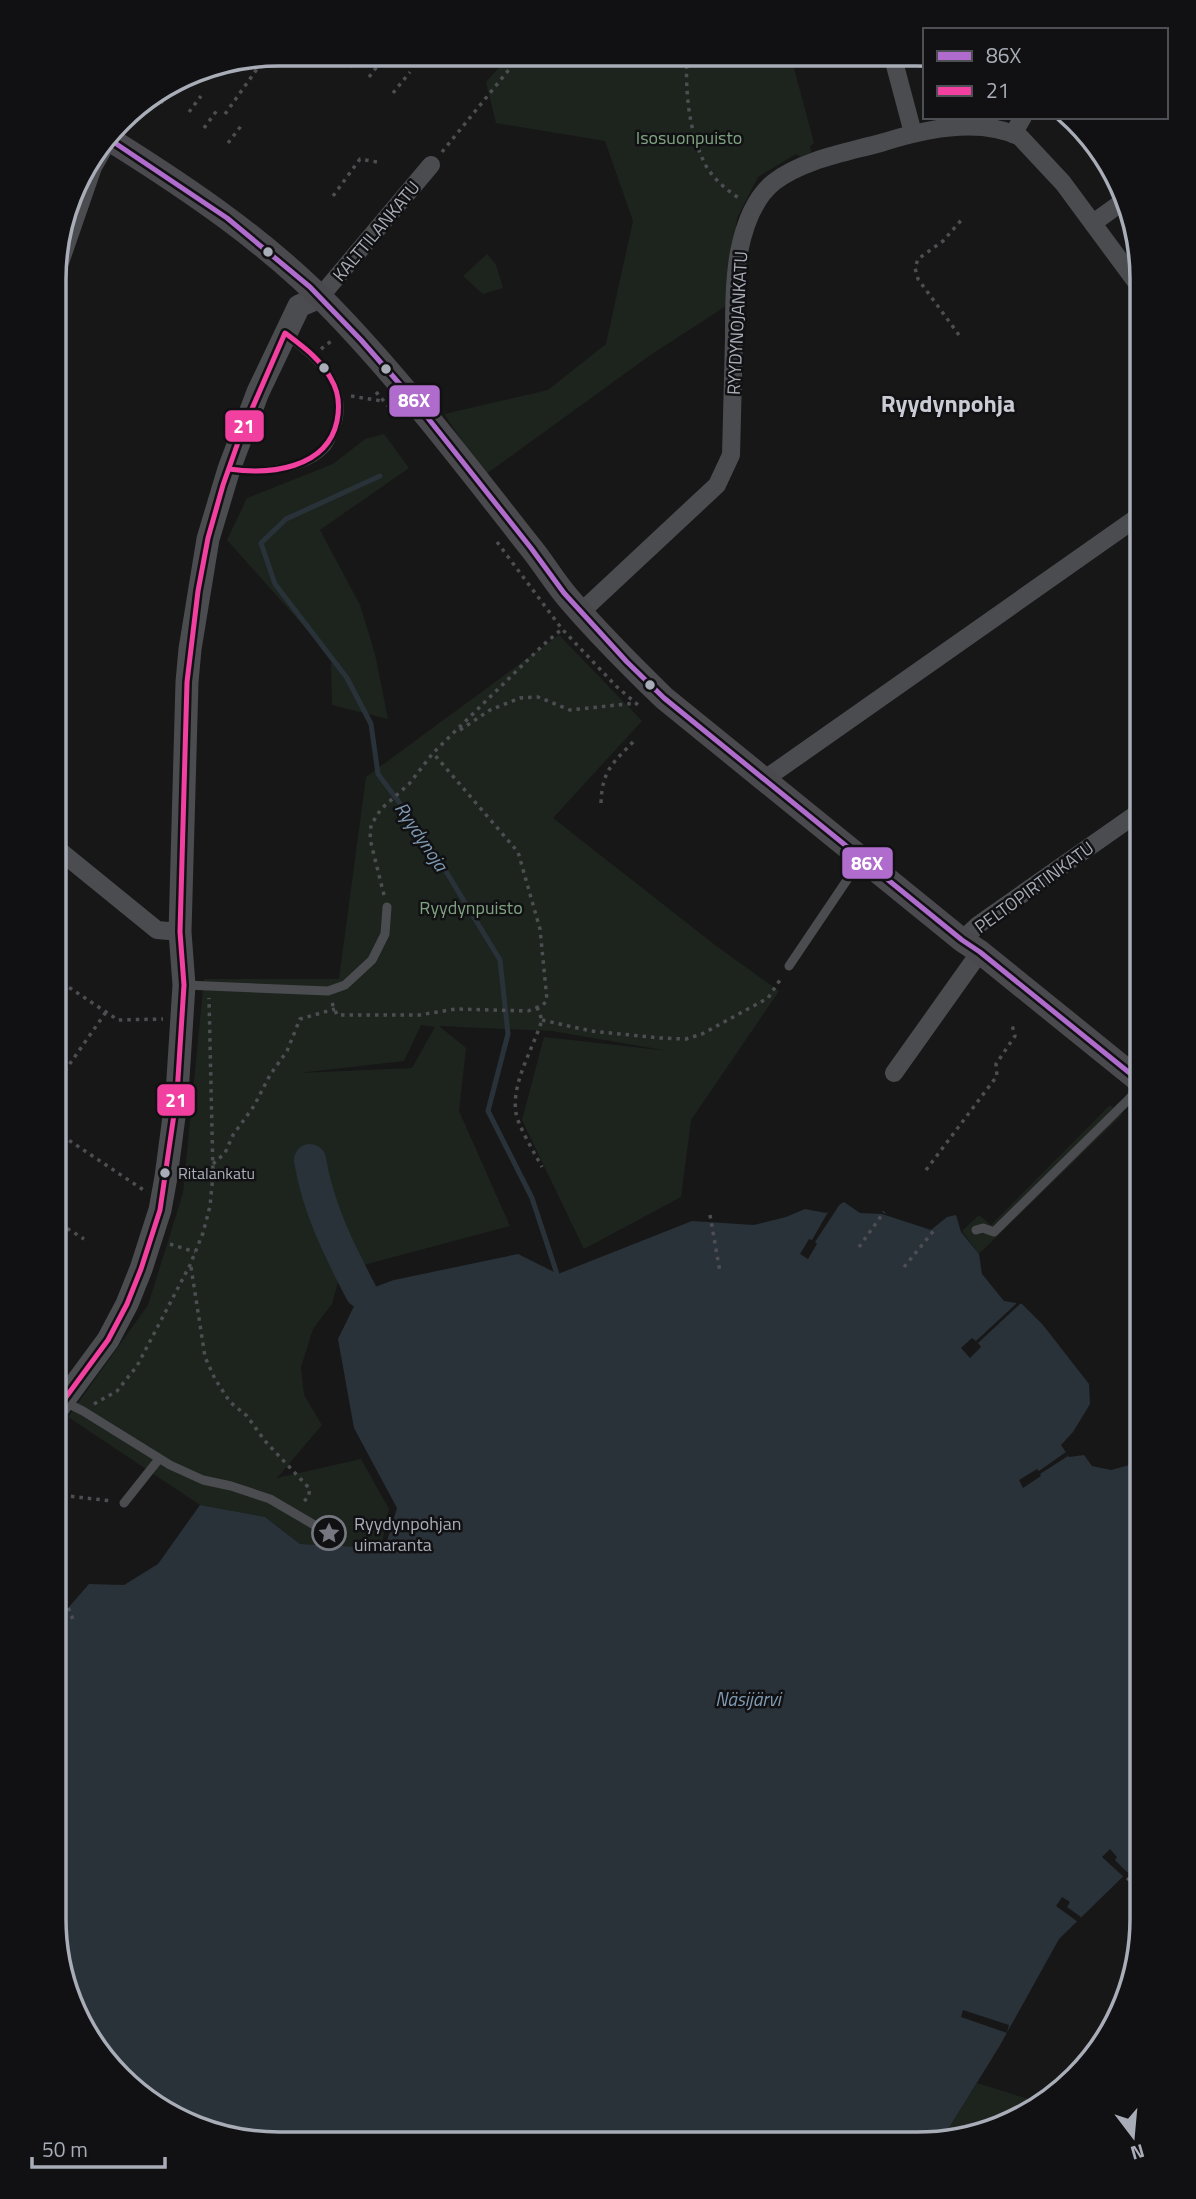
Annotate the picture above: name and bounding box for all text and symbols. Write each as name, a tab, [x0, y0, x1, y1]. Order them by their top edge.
legend	[923, 28, 1168, 119]
text: 86X	[986, 39, 1022, 71]
text: 21	[986, 74, 1010, 106]
park label: Isosuonpuisto	[636, 124, 742, 151]
street label: KALTTILANKATU	[326, 175, 426, 287]
unlabelled marker	[261, 245, 275, 259]
street label: RYYDYNOJANKATU	[720, 250, 754, 396]
unlabelled marker	[317, 361, 331, 375]
unlabelled marker	[379, 362, 393, 376]
line badge: 86X	[388, 384, 441, 418]
text: 86X	[398, 385, 430, 414]
district label: Ryydynpohja	[881, 385, 1015, 421]
line badge: 21	[224, 409, 265, 443]
text: 21	[233, 411, 255, 440]
unlabelled marker	[643, 678, 657, 692]
water label: Ryydynoja	[388, 796, 457, 878]
street label: PELTOPIRTINKATU	[969, 834, 1099, 940]
line badge: 86X	[841, 846, 894, 880]
text: 86X	[851, 848, 883, 877]
park label: Ryydynpuisto	[419, 894, 523, 921]
line badge: 21	[156, 1083, 196, 1117]
text: 21	[165, 1085, 187, 1114]
place label: Ritalankatu	[178, 1161, 255, 1185]
marker: Ritalankatu	[158, 1166, 172, 1180]
place label: Ryydynpohjan uimaranta	[354, 1510, 461, 1558]
place icon: Ryydynpohjan uimaranta	[310, 1514, 348, 1552]
water label: Näsijärvi	[715, 1684, 783, 1713]
north arrow	[1098, 2101, 1168, 2171]
scale bar	[32, 2126, 164, 2170]
text: 50 m	[42, 2133, 88, 2165]
text: N	[1127, 2137, 1148, 2169]

